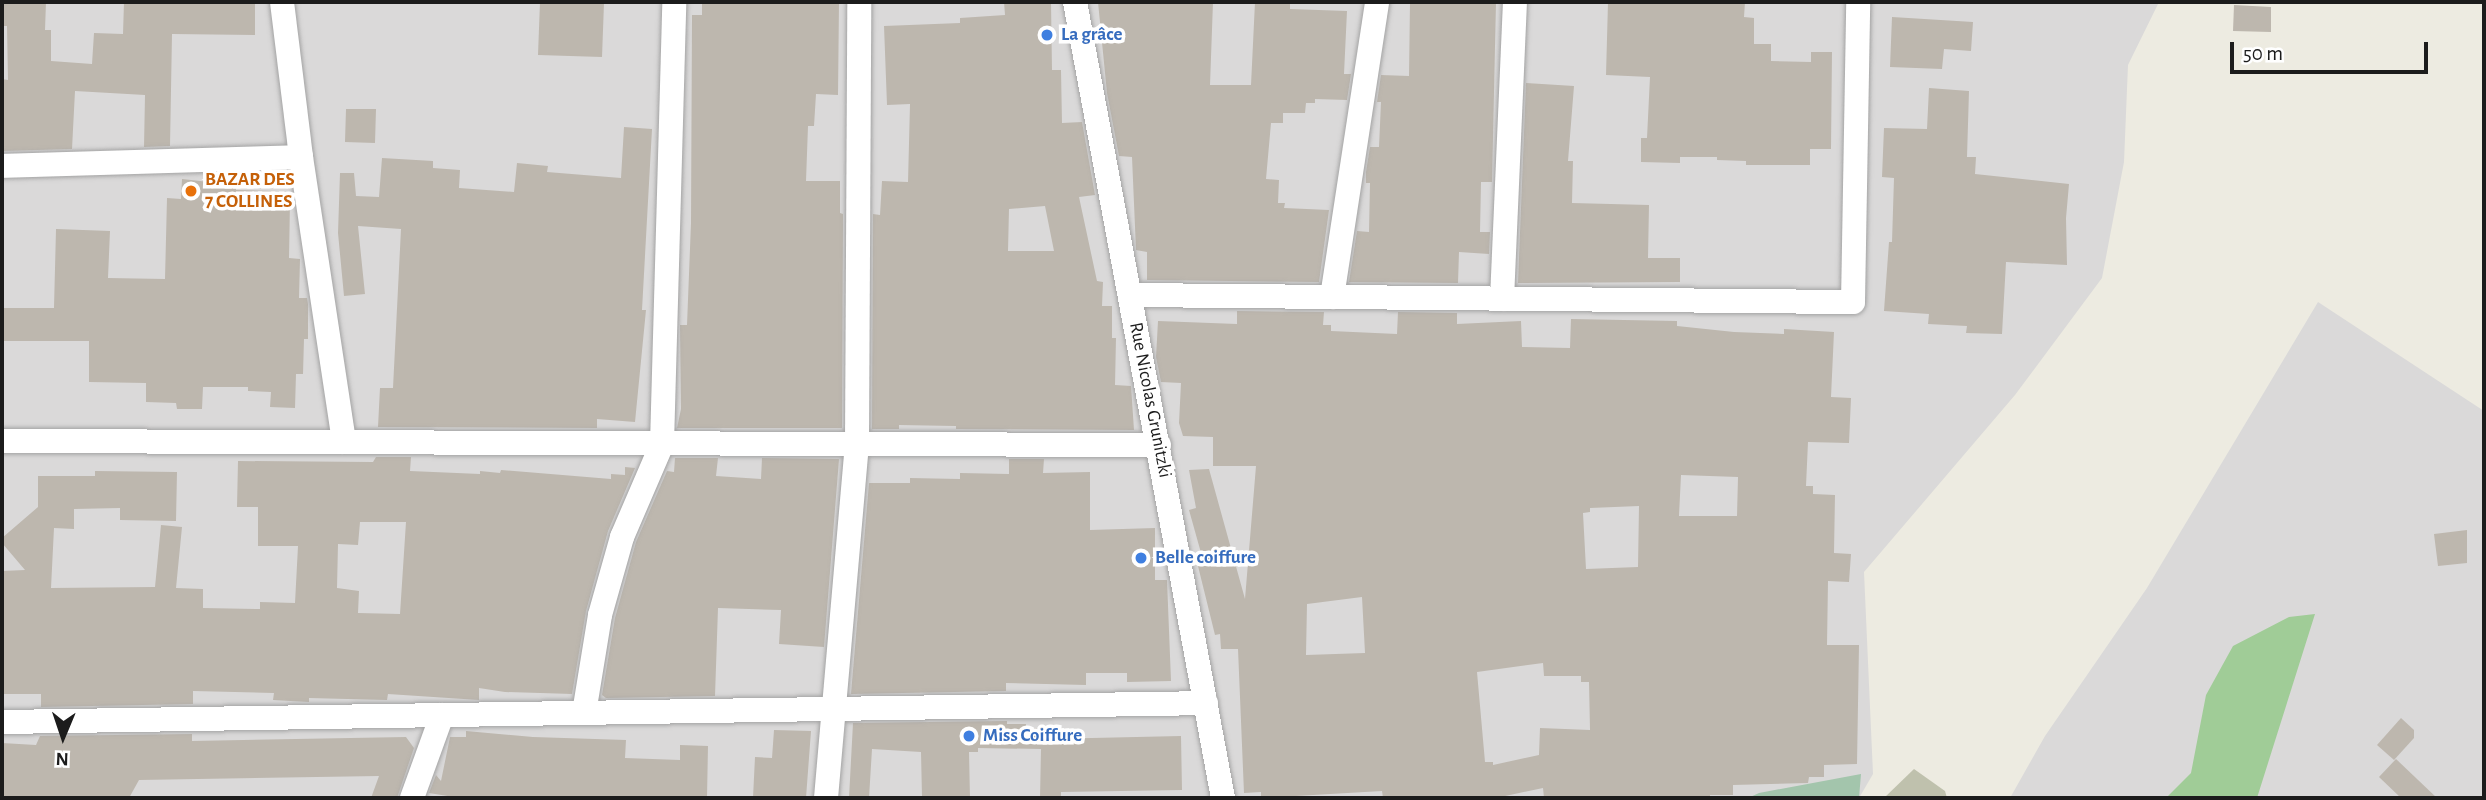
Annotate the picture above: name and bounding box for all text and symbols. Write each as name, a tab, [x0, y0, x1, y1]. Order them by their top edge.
place label: La grâce	[1061, 24, 1123, 46]
marker: La grâce	[1039, 27, 1055, 43]
scale bar	[2234, 28, 2432, 72]
text: 50 m	[2243, 43, 2283, 64]
place label: BAZAR DES 7 COLLINES	[205, 169, 295, 213]
marker: BAZAR DES 7 COLLINES	[183, 183, 199, 199]
street label: Rue Nicolas Grunitzki	[1124, 320, 1176, 480]
place label: Belle coiffure	[1155, 547, 1256, 569]
marker: Belle coiffure	[1133, 550, 1149, 566]
north arrow	[28, 702, 98, 772]
place label: Miss Coiffure	[983, 725, 1082, 747]
marker: Miss Coiffure	[961, 728, 977, 744]
text: N	[55, 749, 69, 768]

